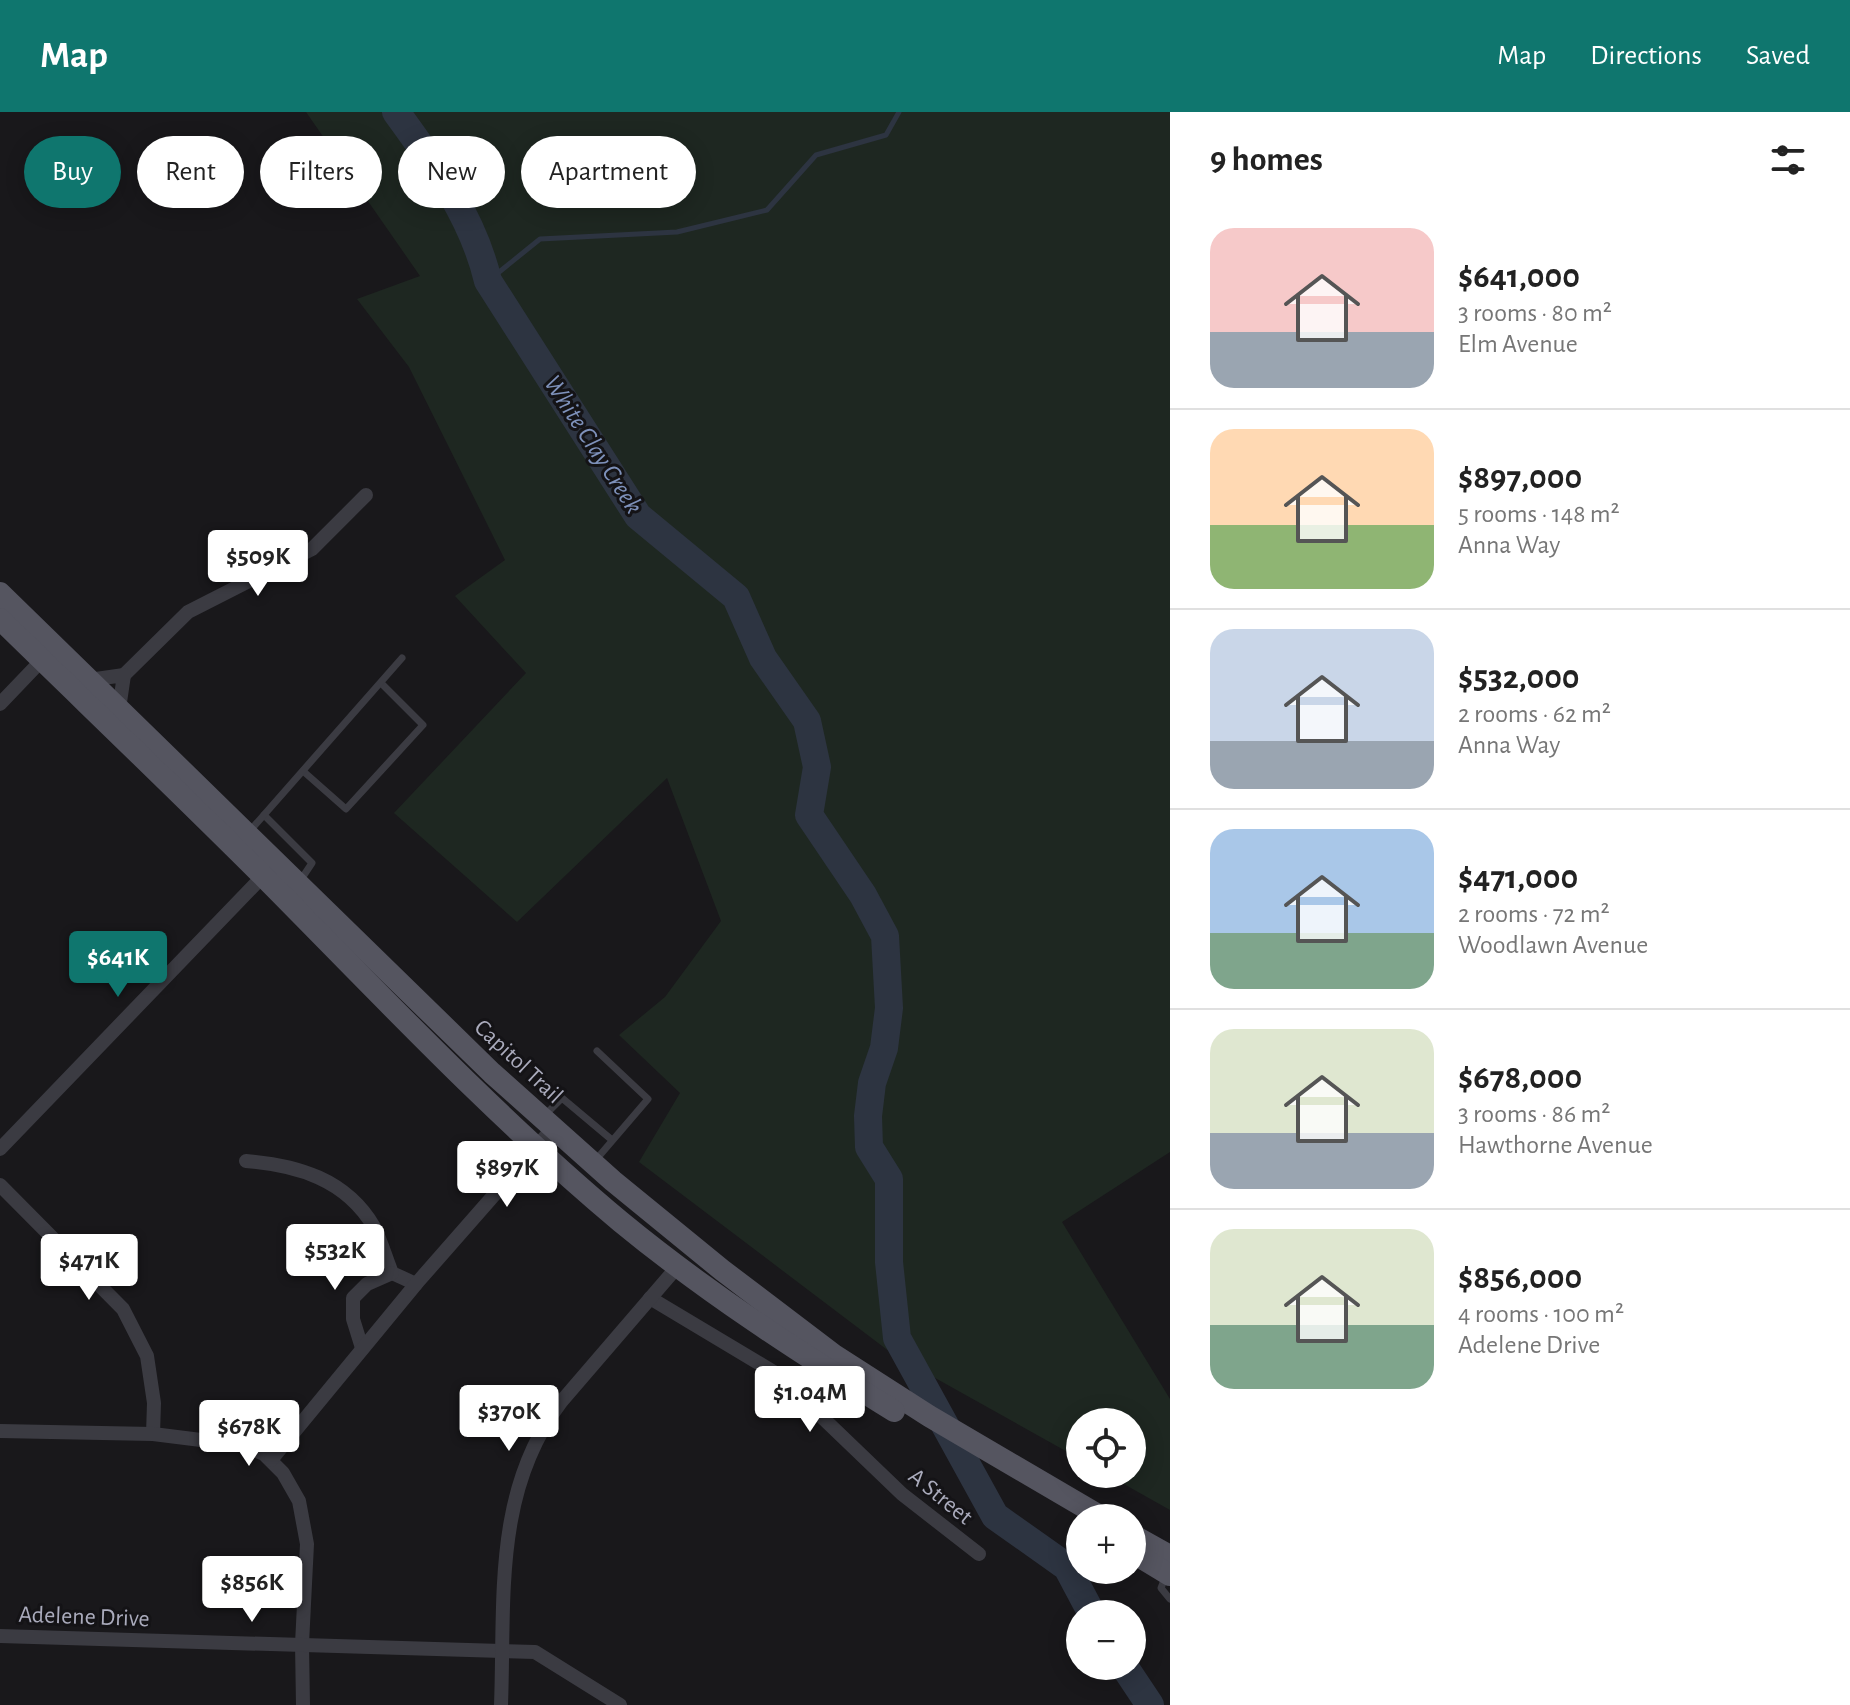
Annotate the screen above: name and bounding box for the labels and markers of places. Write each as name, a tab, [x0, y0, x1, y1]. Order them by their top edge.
pin: $509K	[202, 530, 314, 598]
pin: $641K	[62, 931, 174, 999]
pin: $897K	[451, 1141, 563, 1209]
pin: $532K	[279, 1224, 391, 1292]
pin: $471K	[33, 1234, 145, 1302]
pin: $1.04M	[745, 1366, 875, 1434]
pin: $370K	[453, 1385, 565, 1453]
pin: $678K	[193, 1400, 305, 1468]
pin: $856K	[196, 1556, 308, 1624]

